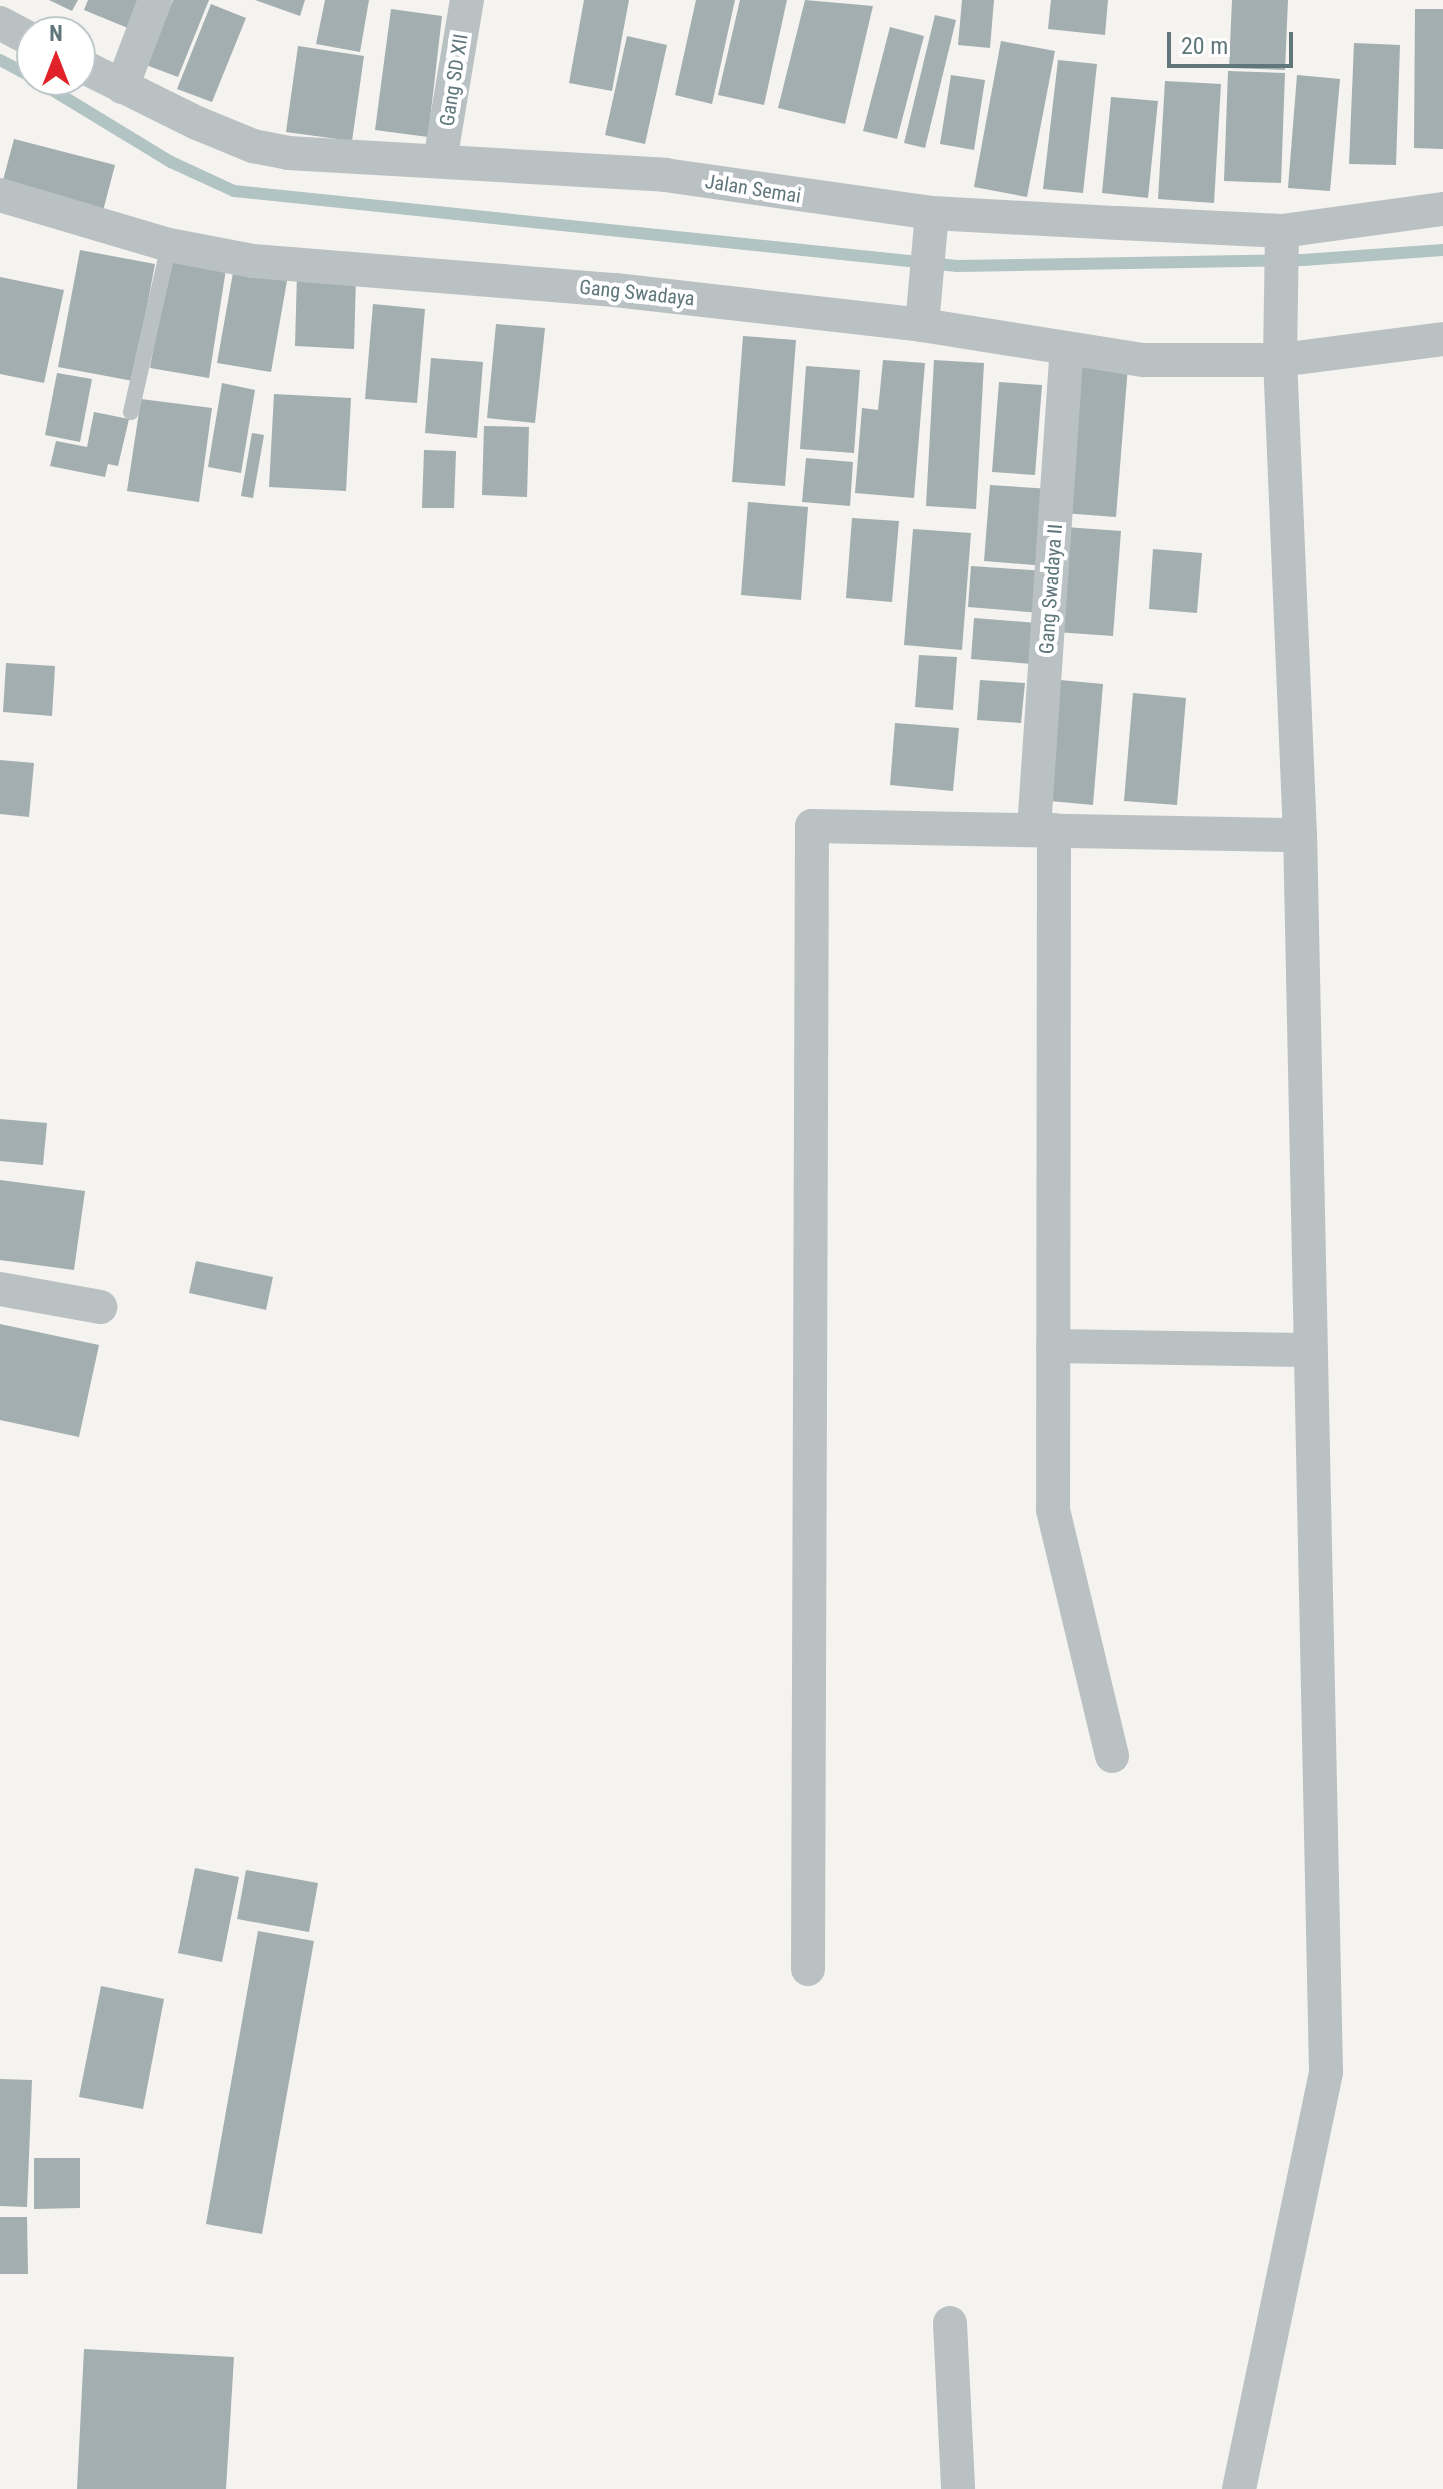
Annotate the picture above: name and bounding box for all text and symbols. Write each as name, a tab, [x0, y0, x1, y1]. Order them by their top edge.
north arrow	[16, 16, 96, 96]
scale bar	[1171, 16, 1297, 66]
text: N	[49, 21, 63, 46]
street label: Gang SD XII	[435, 32, 473, 128]
text: 20 m	[1181, 32, 1228, 60]
street label: Jalan Semai	[703, 170, 803, 208]
street label: Gang Swadaya	[578, 275, 696, 311]
street label: Gang Swadaya II	[1034, 523, 1068, 655]

